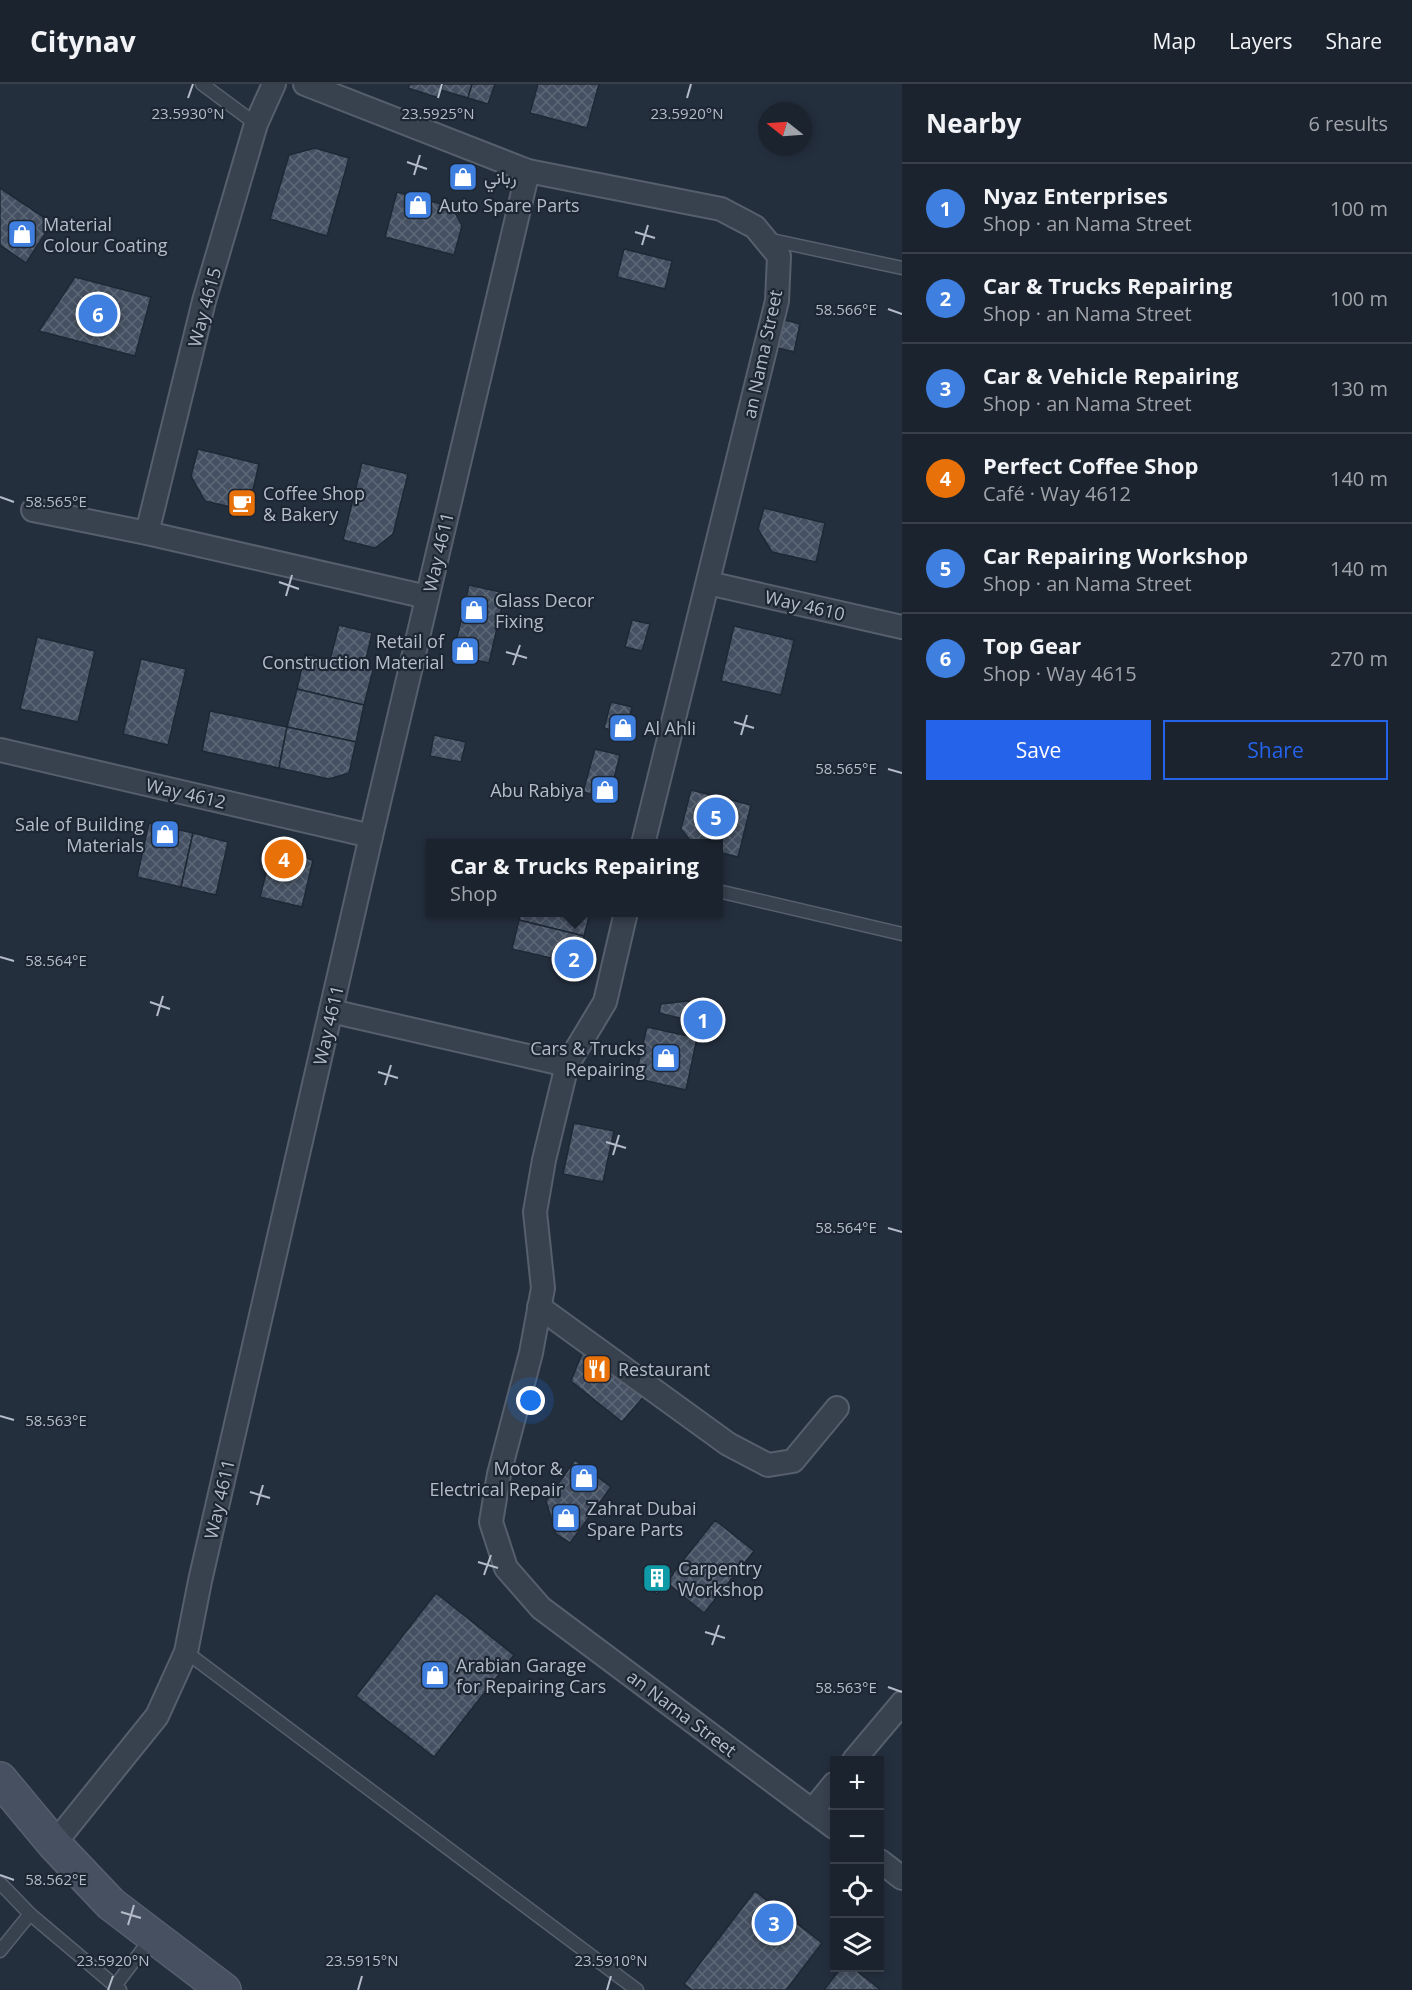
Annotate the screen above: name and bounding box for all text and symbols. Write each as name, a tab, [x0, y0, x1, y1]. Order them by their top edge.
text: Citynav	[30, 22, 136, 60]
text: Map	[1153, 27, 1196, 55]
text: Layers	[1229, 27, 1293, 55]
text: Share	[1326, 27, 1382, 55]
north arrow	[758, 102, 812, 156]
text: 23.5930°N	[151, 103, 225, 123]
text: 23.5925°N	[401, 103, 475, 123]
text: 23.5920°N	[650, 103, 724, 123]
text: Nearby	[926, 105, 1021, 141]
text: 6 results	[1308, 110, 1388, 137]
shop icon: رباني	[447, 161, 479, 193]
place label: رباني	[484, 165, 517, 193]
text: Nyaz Enterprises	[983, 180, 1168, 210]
shop icon: Auto Spare Parts	[402, 189, 434, 221]
place label: Auto Spare Parts	[439, 193, 580, 217]
text: 1	[940, 195, 951, 222]
text: 100 m	[1330, 195, 1388, 222]
text: Shop · an Nama Street	[983, 210, 1192, 237]
place label: Material Colour Coating	[43, 212, 168, 257]
shop icon: Material Colour Coating	[6, 218, 38, 250]
street label: Way 4615	[182, 265, 226, 349]
text: Car & Trucks Repairing	[983, 270, 1232, 300]
text: 2	[940, 285, 951, 312]
text: 100 m	[1330, 285, 1388, 312]
street label: an Nama Street	[737, 287, 787, 421]
pin: 6	[78, 292, 118, 336]
text: 58.566°E	[815, 299, 877, 319]
text: Shop · an Nama Street	[983, 300, 1192, 327]
text: Car & Vehicle Repairing	[983, 360, 1238, 390]
text: 3	[940, 375, 951, 402]
text: 130 m	[1330, 375, 1388, 402]
text: Shop · an Nama Street	[983, 390, 1192, 417]
text: Perfect Coffee Shop	[983, 450, 1198, 480]
text: 4	[940, 465, 951, 492]
text: 140 m	[1330, 465, 1388, 492]
text: Café · Way 4612	[983, 480, 1131, 507]
place label: Coffee Shop & Bakery	[263, 481, 365, 526]
cafe icon: Coffee Shop & Bakery	[226, 487, 258, 519]
text: 58.565°E	[25, 491, 87, 511]
street label: Way 4611	[417, 510, 459, 594]
text: Car Repairing Workshop	[983, 540, 1248, 570]
text: 5	[940, 555, 951, 582]
text: 140 m	[1330, 555, 1388, 582]
text: Shop · an Nama Street	[983, 570, 1192, 597]
street label: Way 4610	[763, 584, 847, 626]
place label: Glass Decor Fixing	[495, 588, 595, 633]
shop icon: Glass Decor Fixing	[458, 594, 490, 626]
place label: Retail of Construction Material	[262, 629, 445, 674]
text: Top Gear	[983, 630, 1081, 660]
shop icon: Retail of Construction Material	[449, 635, 481, 667]
text: 6	[940, 645, 951, 672]
text: 270 m	[1330, 645, 1388, 672]
text: Shop · Way 4615	[983, 660, 1137, 687]
shop icon: Al Ahli	[607, 712, 639, 744]
place label: Al Ahli	[644, 716, 696, 740]
button: Save	[926, 720, 1151, 780]
button: Share	[1163, 720, 1388, 780]
text: 58.565°E	[815, 758, 877, 778]
street label: Way 4612	[144, 772, 228, 814]
shop icon: Abu Rabiya	[589, 774, 621, 806]
place label: Abu Rabiya	[490, 778, 584, 802]
pin: 5	[696, 794, 736, 840]
place label: Sale of Building Materials	[15, 812, 144, 857]
shop icon: Sale of Building Materials	[149, 818, 181, 850]
pin: 4	[264, 836, 304, 882]
popup	[426, 839, 723, 917]
text: Car & Trucks Repairing	[450, 850, 699, 880]
text: Shop	[450, 880, 497, 907]
pin: 2	[554, 936, 594, 982]
text: 58.564°E	[25, 950, 87, 970]
street label: Way 4611	[307, 983, 349, 1067]
pin: 1	[684, 998, 722, 1042]
place label: Cars & Trucks Repairing	[530, 1036, 645, 1081]
shop icon: Cars & Trucks Repairing	[650, 1042, 682, 1074]
text: 58.564°E	[815, 1217, 877, 1237]
restaurant icon: Restaurant	[581, 1353, 613, 1385]
place label: Restaurant	[618, 1357, 710, 1381]
your location	[516, 1386, 545, 1415]
text: 58.563°E	[25, 1410, 87, 1430]
place label: Motor & Electrical Repair	[429, 1456, 564, 1501]
street label: Way 4611	[198, 1457, 240, 1541]
shop icon: Motor & Electrical Repair	[568, 1462, 600, 1494]
place label: Zahrat Dubai Spare Parts	[587, 1496, 696, 1541]
shop icon: Zahrat Dubai Spare Parts	[550, 1502, 582, 1534]
place label: Carpentry Workshop	[678, 1556, 764, 1601]
building icon: Carpentry Workshop	[641, 1562, 673, 1594]
place label: Arabian Garage for Repairing Cars	[456, 1653, 606, 1698]
shop icon: Arabian Garage for Repairing Cars	[419, 1659, 451, 1691]
street label: an Nama Street	[623, 1664, 741, 1762]
text: 58.563°E	[815, 1677, 877, 1697]
map controls	[830, 1756, 884, 1972]
button: +	[830, 1756, 884, 1810]
button: −	[830, 1810, 884, 1864]
button: locate	[830, 1864, 884, 1918]
text: 58.562°E	[25, 1869, 87, 1889]
pin: 3	[754, 1900, 794, 1946]
button: layers	[830, 1918, 884, 1972]
text: 23.5920°N	[76, 1950, 150, 1970]
text: 23.5915°N	[325, 1950, 399, 1970]
text: 23.5910°N	[574, 1950, 648, 1970]

